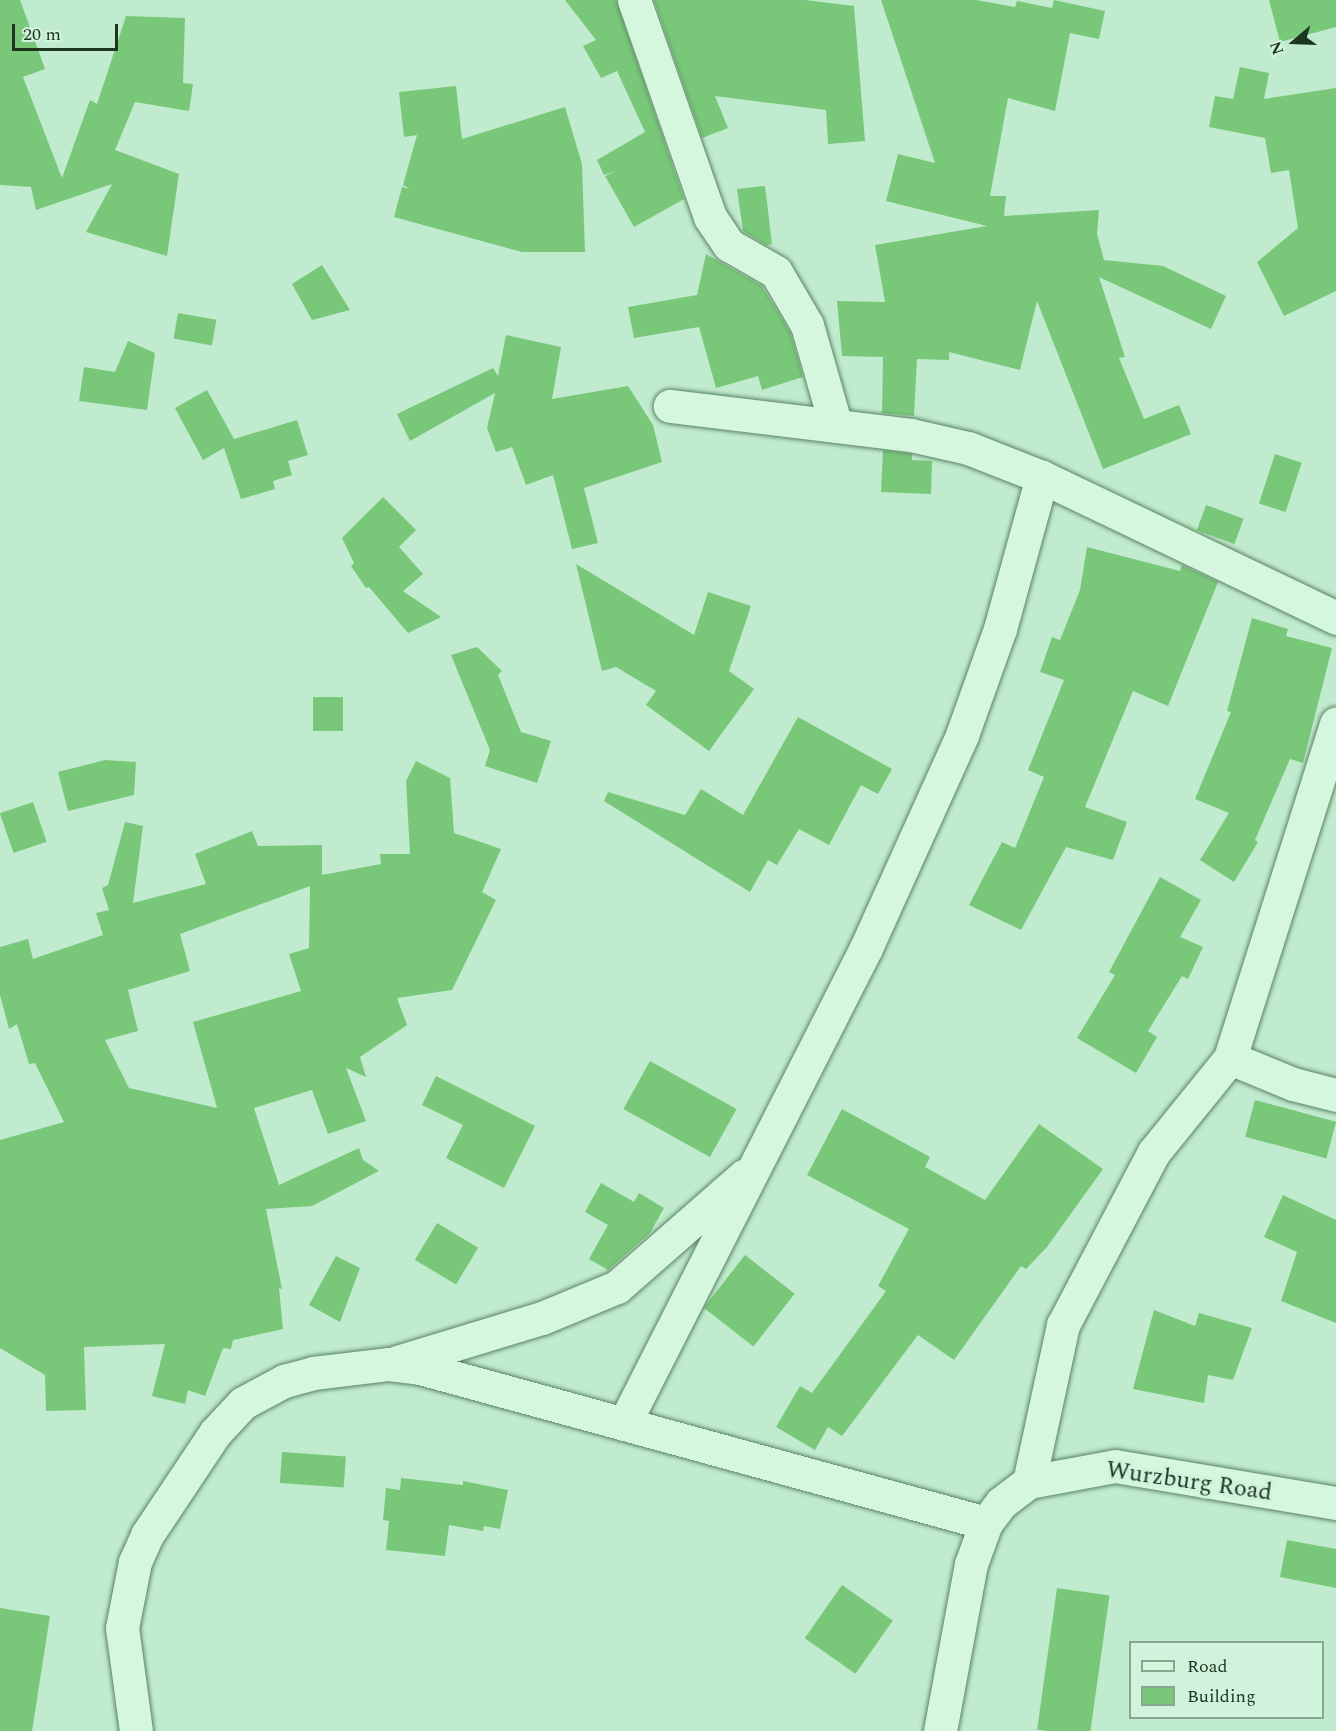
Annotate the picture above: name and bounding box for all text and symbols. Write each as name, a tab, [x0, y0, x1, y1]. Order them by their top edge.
scale bar	[15, 12, 122, 50]
north arrow	[1264, 12, 1324, 72]
text: 20 m	[23, 21, 61, 48]
text: N	[1264, 38, 1290, 58]
street label: Wurzburg Road	[1104, 1456, 1274, 1508]
legend	[1129, 1641, 1324, 1719]
text: Road	[1187, 1653, 1228, 1680]
text: Building	[1187, 1683, 1256, 1710]

